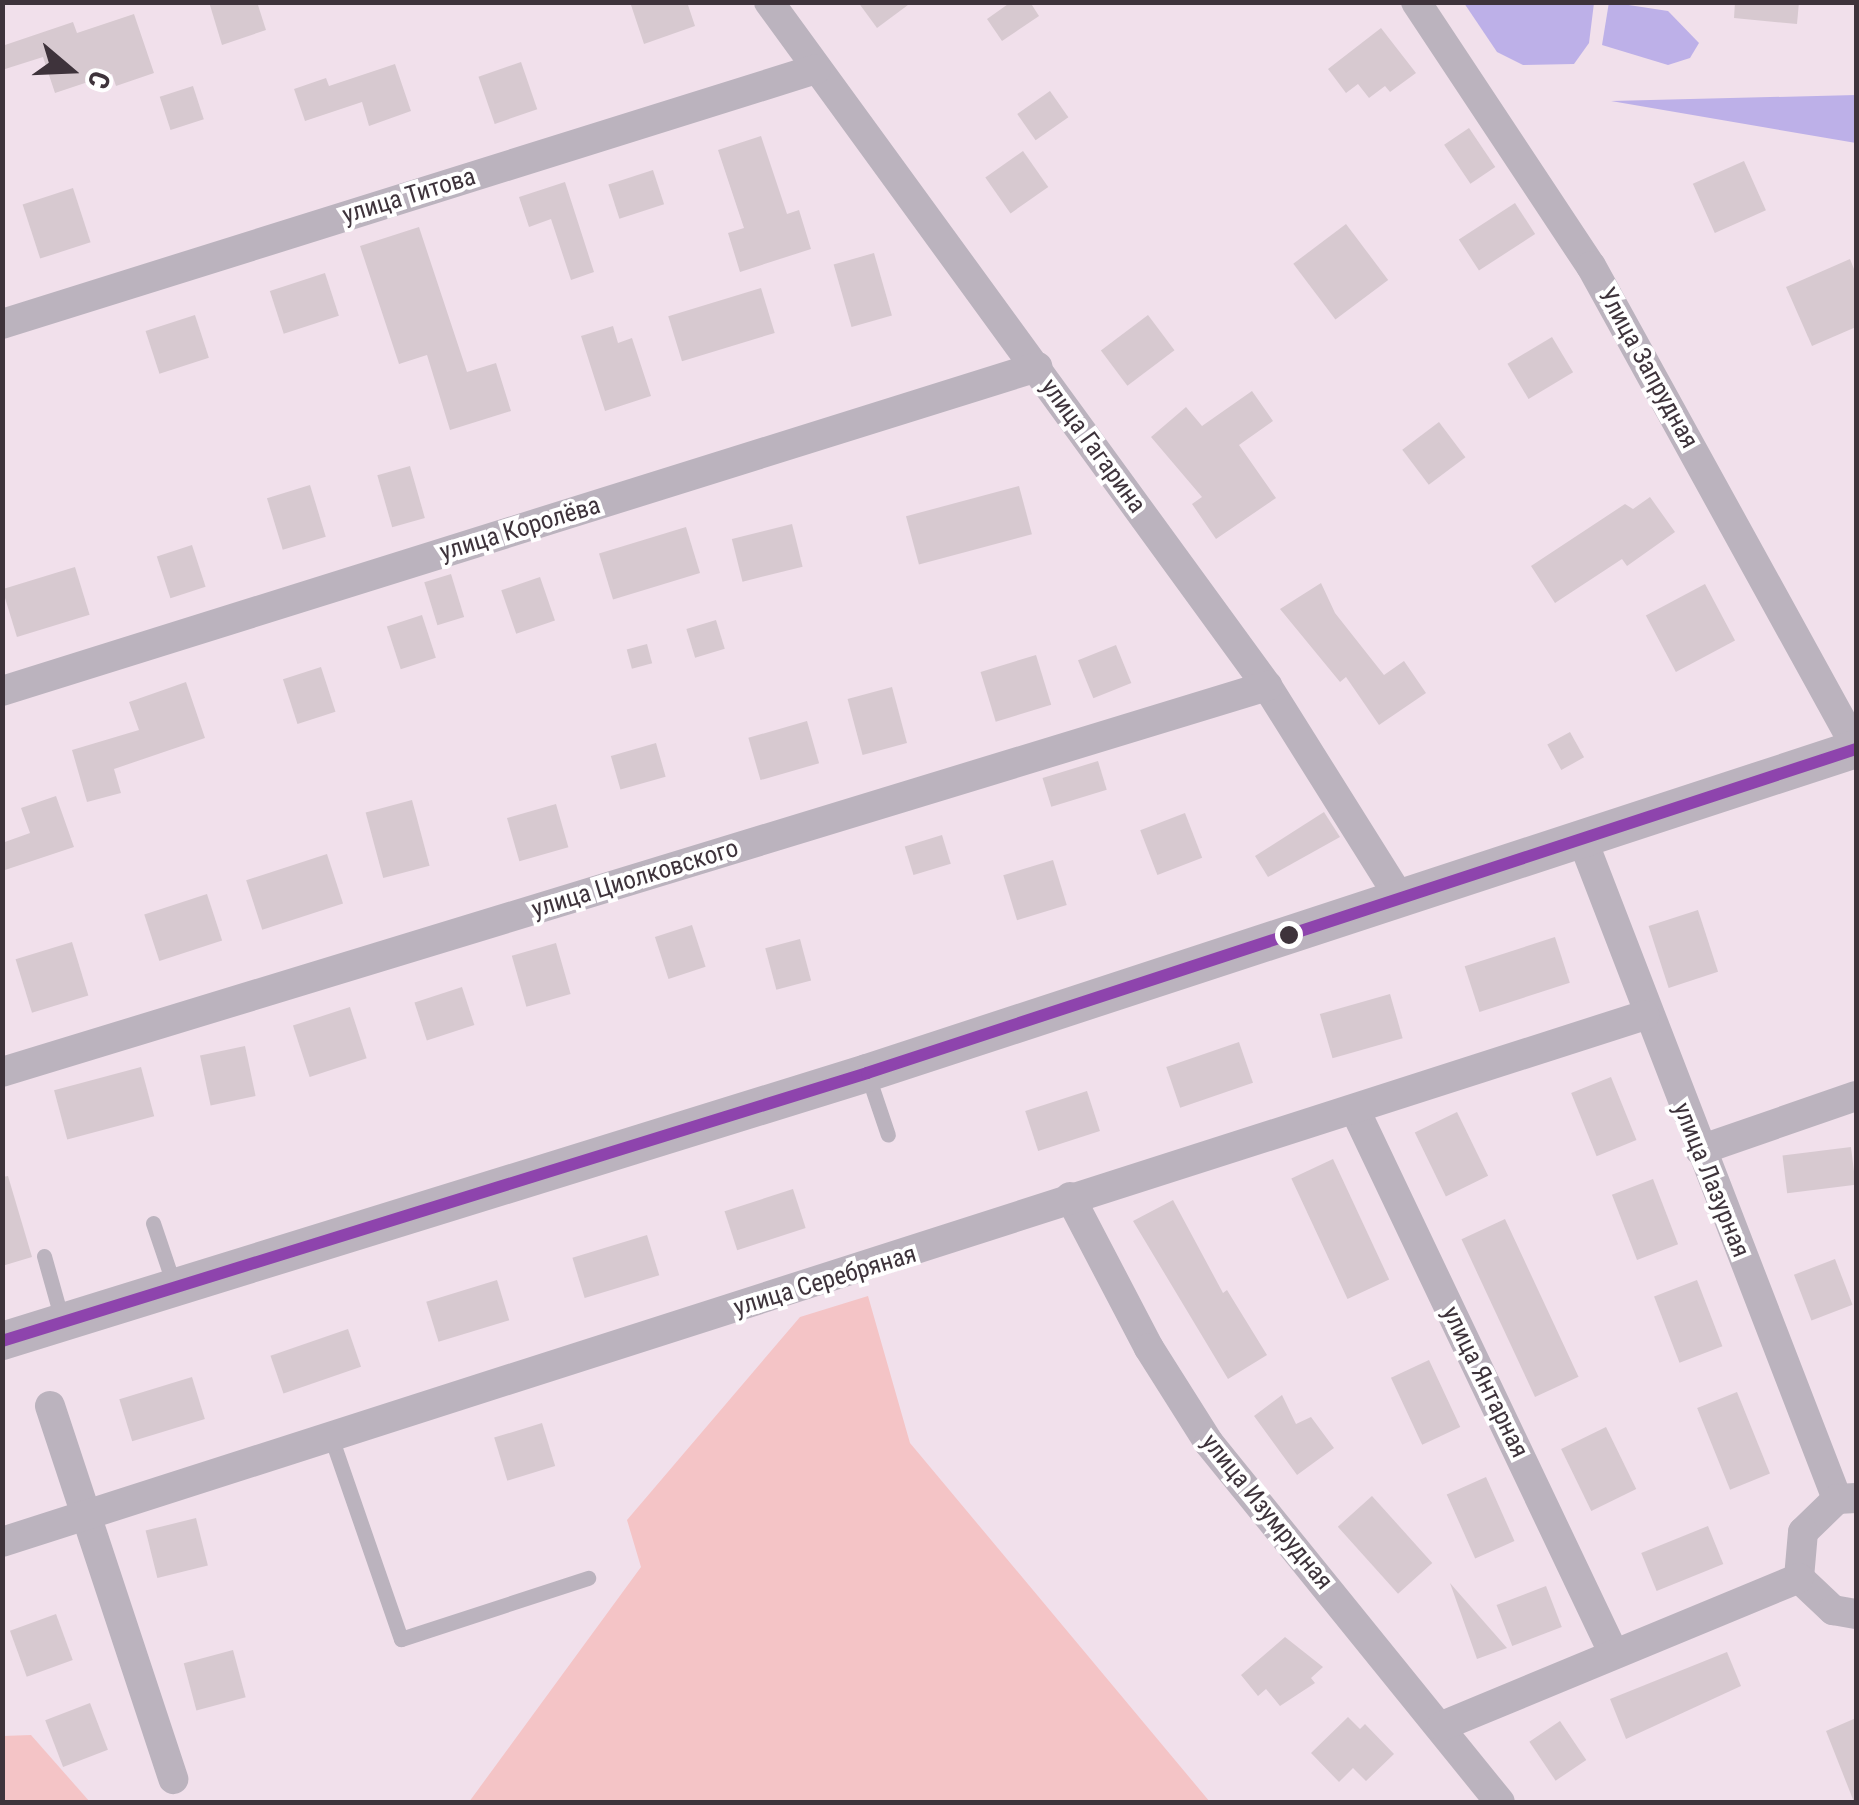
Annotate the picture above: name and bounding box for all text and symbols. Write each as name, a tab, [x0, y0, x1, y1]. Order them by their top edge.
north arrow	[20, 20, 120, 120]
text: С	[81, 67, 117, 93]
street label: улица Титова	[339, 162, 479, 230]
street label: Улица Запрудная	[1592, 282, 1704, 454]
street label: улица Гагарина	[1034, 373, 1152, 519]
street label: улица Королёва	[436, 490, 604, 568]
street label: улица Циолковского	[528, 833, 742, 925]
unlabelled marker	[1279, 925, 1299, 945]
street label: улица Лазурная	[1666, 1098, 1756, 1262]
street label: улица Серебряная	[730, 1239, 920, 1323]
street label: улица Янтарная	[1435, 1301, 1535, 1463]
street label: улица Изумрудная	[1195, 1428, 1339, 1596]

